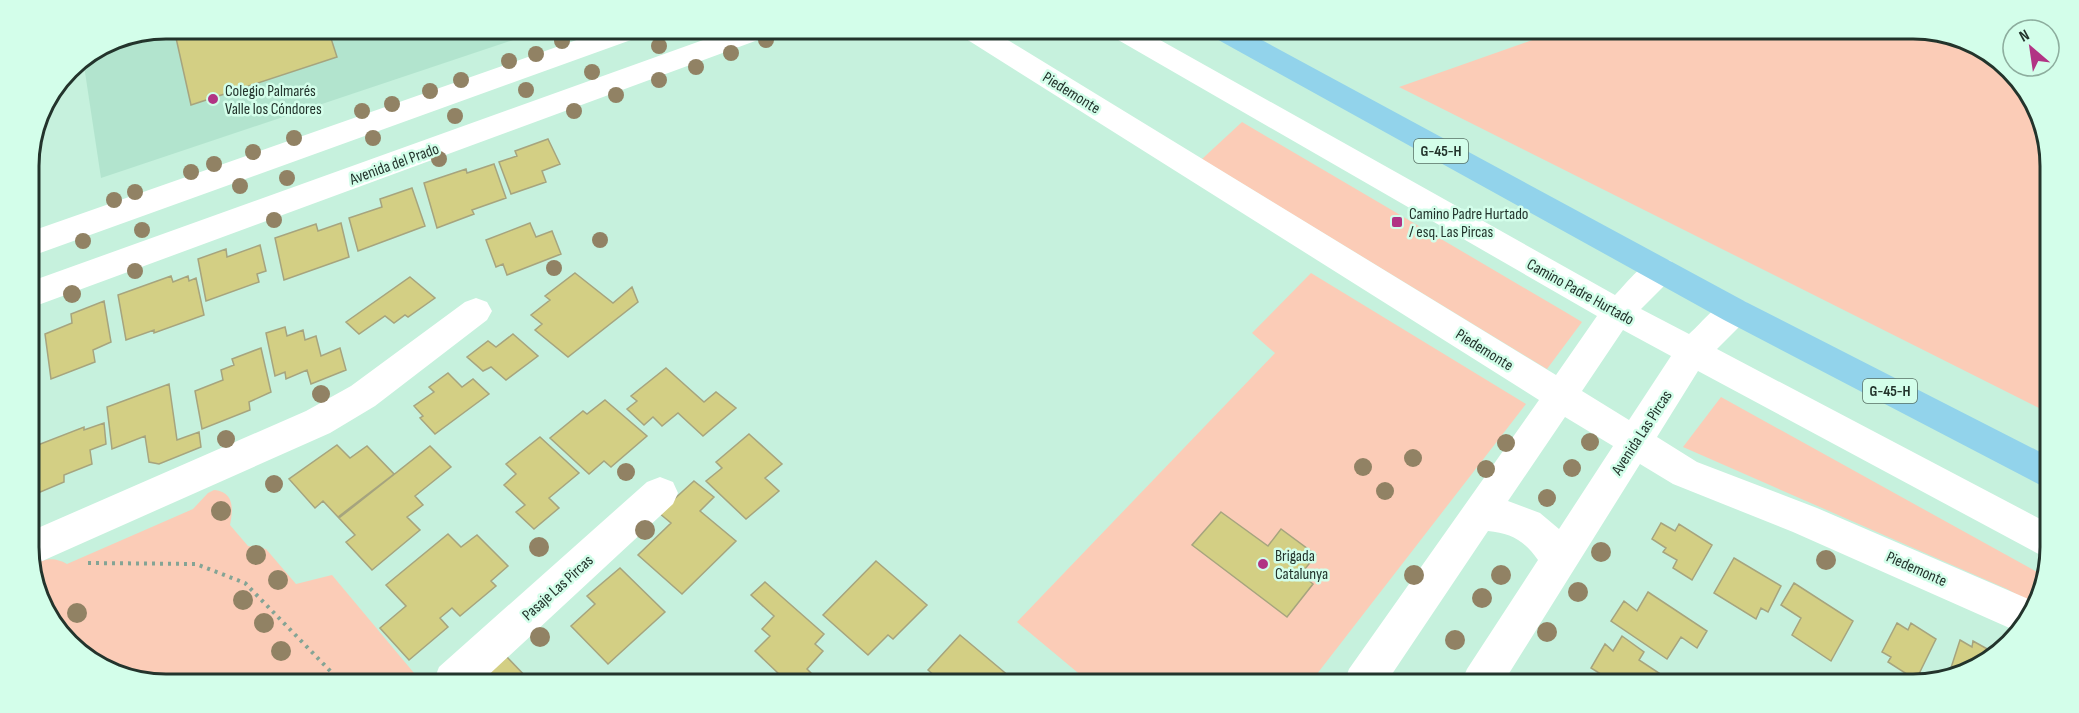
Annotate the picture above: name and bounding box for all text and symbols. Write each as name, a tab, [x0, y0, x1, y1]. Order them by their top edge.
north arrow	[2001, 18, 2061, 78]
text: N	[2016, 26, 2033, 47]
street label: Piedemonte	[1039, 68, 1104, 118]
place label: Colegio Palmarés Valle los Cóndores	[225, 82, 322, 119]
marker: Colegio Palmarés Valle los Cóndores	[206, 92, 220, 106]
street label: Avenida del Prado	[346, 139, 442, 190]
road number: G-45-H	[1414, 139, 1468, 163]
place label: Camino Padre Hurtado / esq. Las Pircas	[1409, 205, 1529, 242]
marker: Camino Padre Hurtado / esq. Las Pircas	[1390, 215, 1404, 229]
street label: Camino Padre Hurtado	[1523, 255, 1637, 330]
street label: Piedemonte	[1452, 325, 1517, 375]
road number: G-45-H	[1863, 379, 1917, 403]
street label: Avenida Las Pircas	[1607, 387, 1677, 479]
place label: Brigada Catalunya	[1275, 547, 1328, 584]
street label: Piedemonte	[1883, 548, 1950, 591]
street label: Pasaje Las Pircas	[519, 551, 598, 625]
marker: Brigada Catalunya	[1256, 557, 1270, 571]

